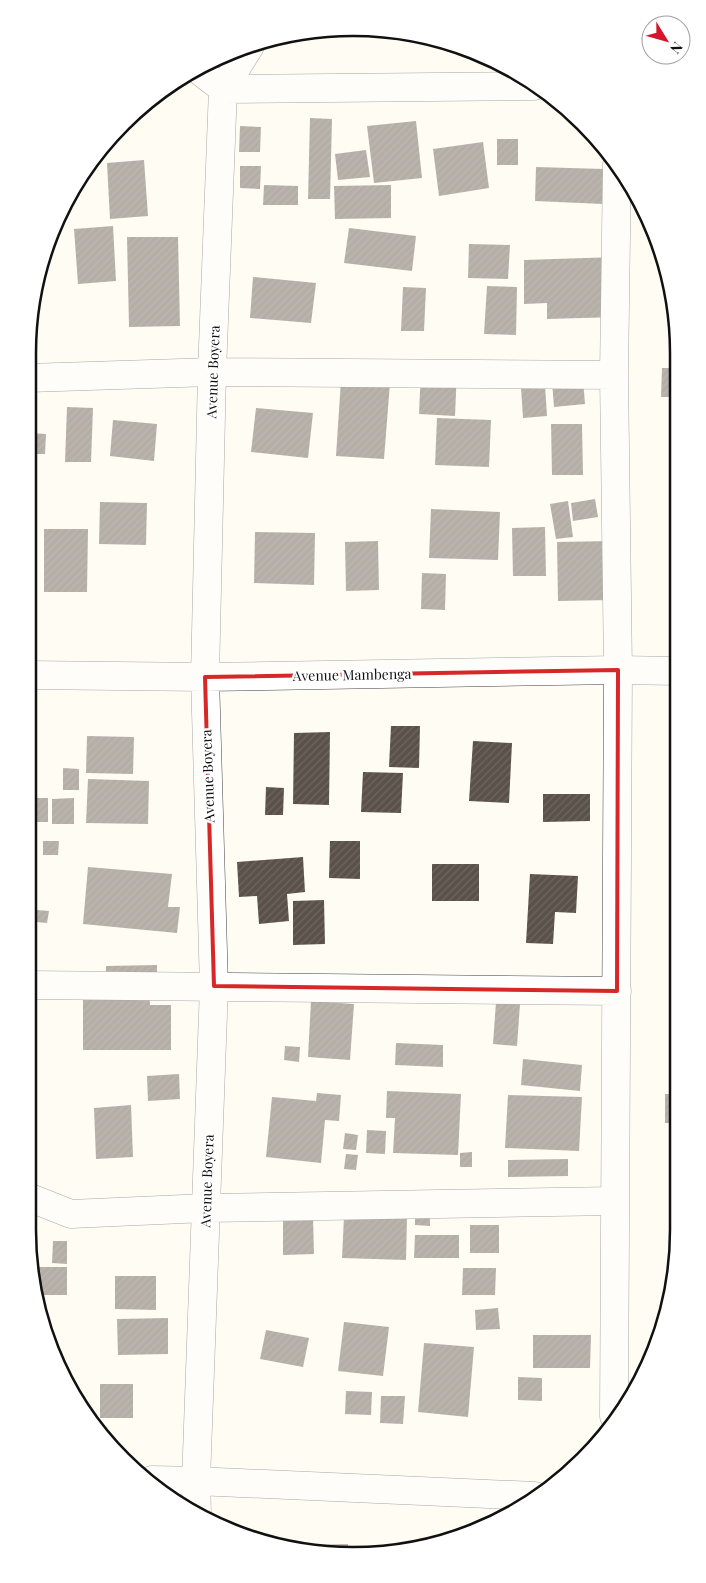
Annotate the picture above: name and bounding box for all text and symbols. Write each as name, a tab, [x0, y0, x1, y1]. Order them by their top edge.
north arrow	[641, 15, 691, 65]
text: N	[666, 38, 687, 58]
street label: Avenue Boyera	[201, 325, 224, 420]
street label: Avenue Mambenga	[292, 664, 411, 685]
street label: Avenue Boyera	[196, 729, 219, 824]
street label: Avenue Boyera	[195, 1134, 218, 1229]

